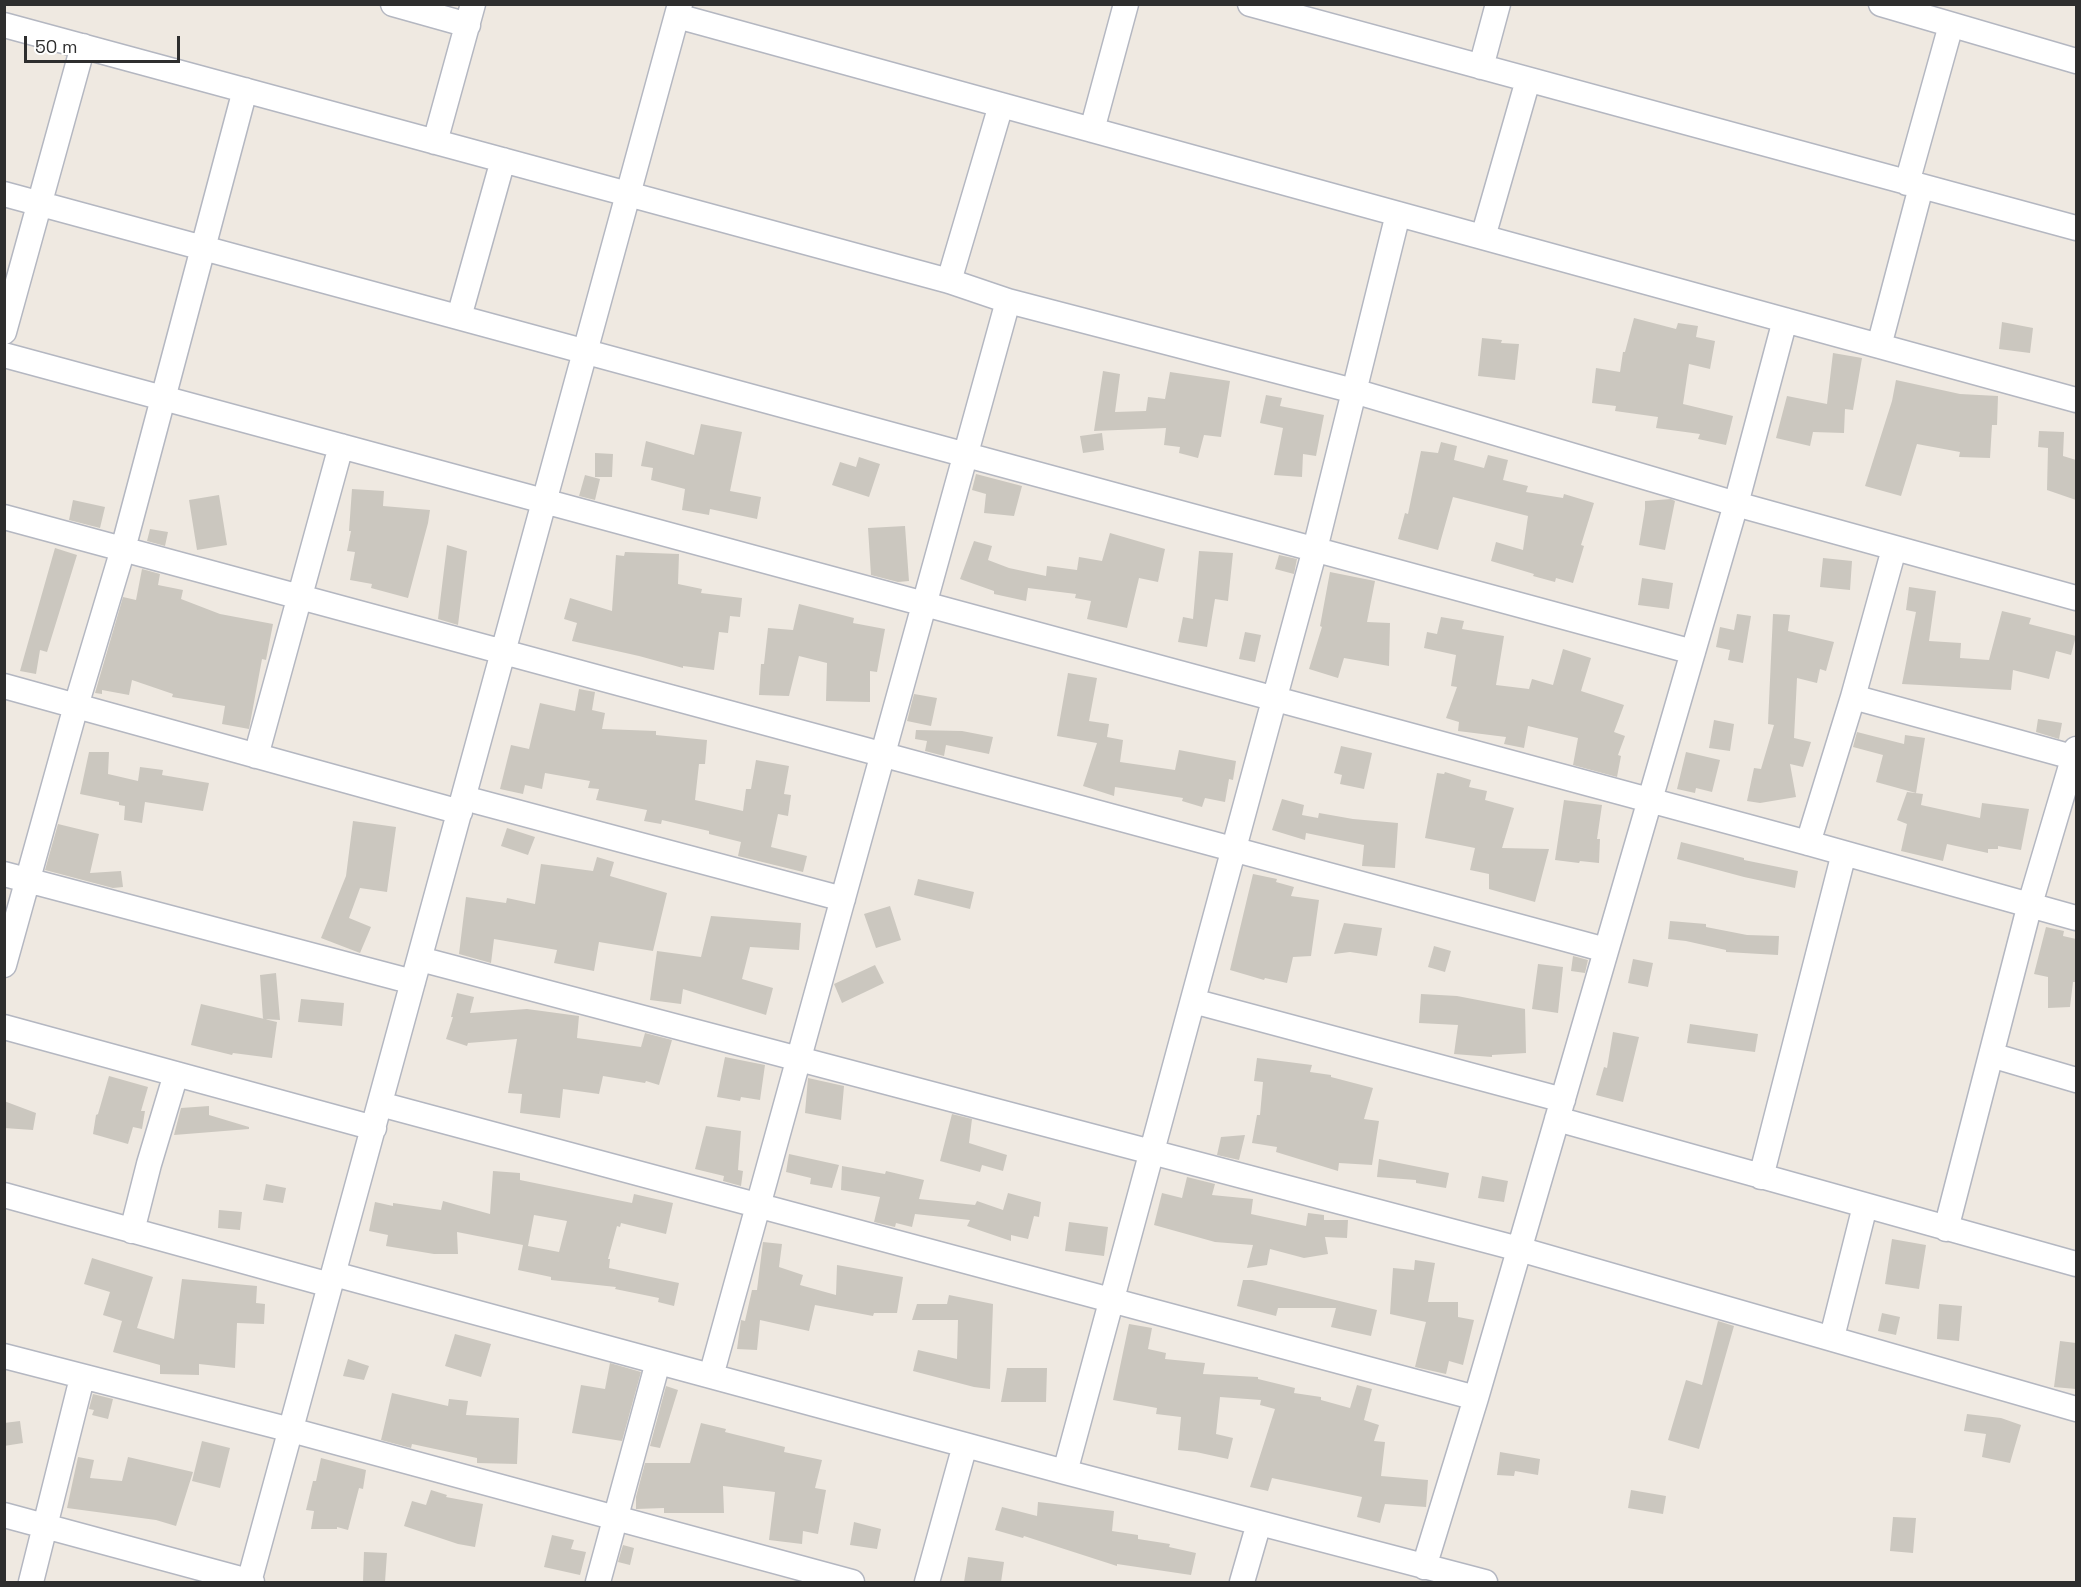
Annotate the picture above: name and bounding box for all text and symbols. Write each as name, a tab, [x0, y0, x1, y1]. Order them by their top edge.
scale bar	[27, 24, 183, 62]
text: 50 m	[35, 35, 77, 58]

